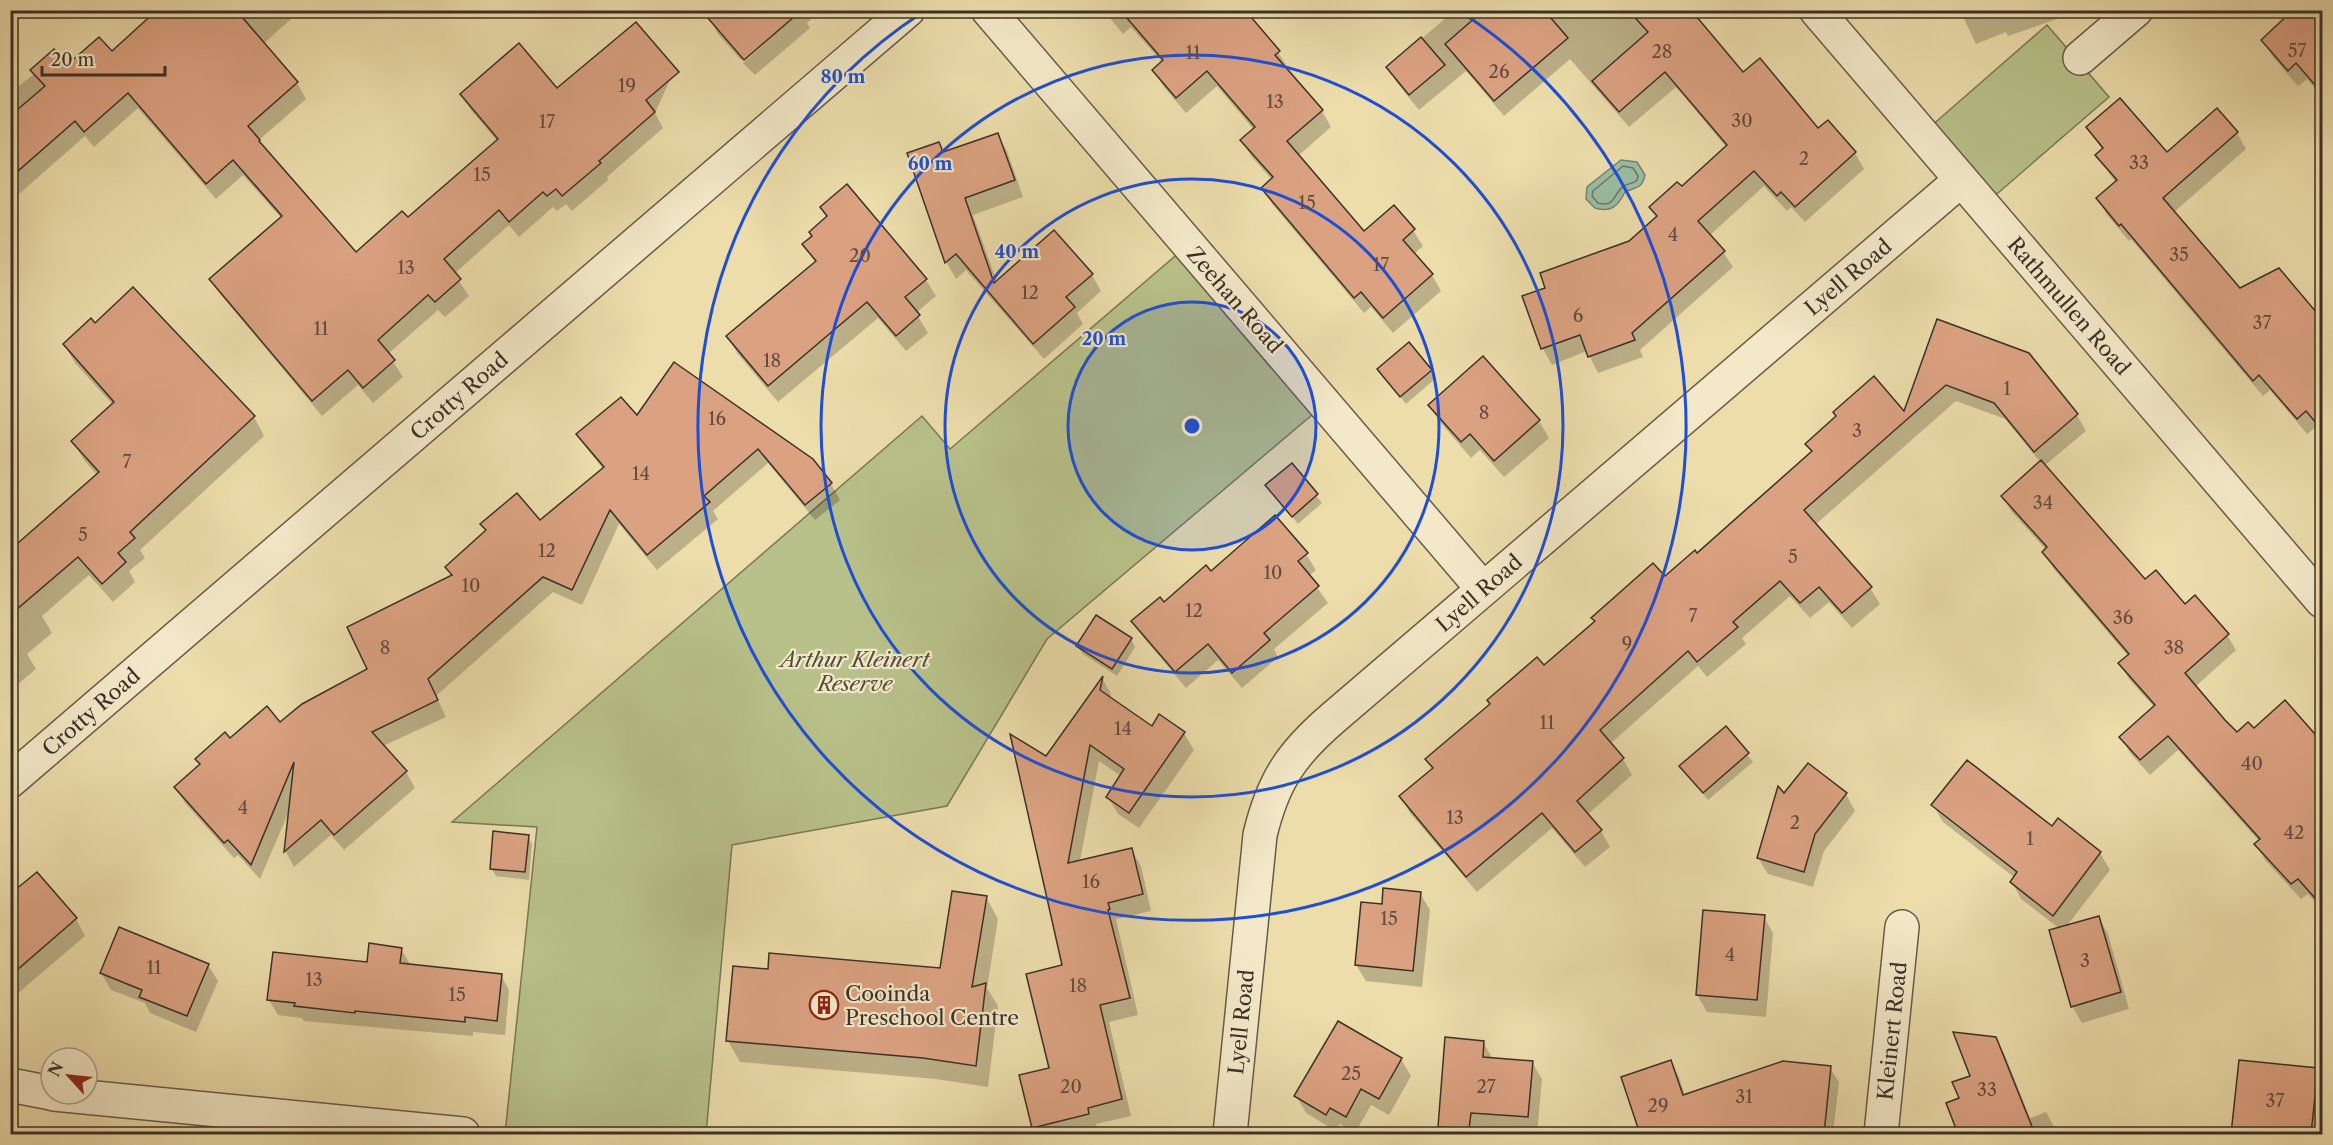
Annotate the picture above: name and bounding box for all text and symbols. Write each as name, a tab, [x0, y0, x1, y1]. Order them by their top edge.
scale bar	[42, 39, 165, 77]
house number: 57	[2288, 40, 2306, 62]
house number: 28	[1651, 41, 1673, 63]
house number: 11	[1185, 42, 1201, 64]
text: 20 m	[51, 49, 95, 71]
house number: 26	[1489, 61, 1509, 83]
text: 80 m	[820, 66, 866, 88]
house number: 19	[618, 75, 636, 97]
house number: 13	[1266, 91, 1284, 113]
house number: 30	[1731, 110, 1753, 132]
house number: 17	[539, 111, 555, 133]
house number: 2	[1799, 148, 1809, 170]
house number: 33	[2129, 152, 2149, 174]
text: 60 m	[908, 153, 952, 175]
house number: 15	[473, 164, 491, 186]
house number: 15	[1298, 192, 1316, 214]
house number: 4	[1668, 224, 1678, 246]
street label: Rathmullen Road	[2002, 232, 2136, 380]
street label: Lyell Road	[1800, 233, 1897, 320]
text: 40 m	[995, 241, 1039, 263]
street label: Zeehan Road	[1182, 242, 1288, 358]
house number: 35	[2169, 244, 2189, 266]
house number: 20	[849, 245, 871, 267]
house number: 17	[1373, 254, 1389, 276]
house number: 13	[397, 257, 415, 279]
house number: 12	[1021, 282, 1039, 304]
house number: 6	[1573, 305, 1583, 327]
house number: 37	[2253, 312, 2272, 334]
house number: 11	[313, 318, 329, 340]
text: 20 m	[1082, 328, 1126, 350]
street label: Crotty Road	[405, 347, 513, 445]
house number: 18	[763, 350, 781, 372]
house number: 1	[2003, 378, 2011, 400]
house number: 8	[1479, 402, 1489, 424]
house number: 16	[708, 408, 726, 430]
centre of rings	[1182, 416, 1202, 436]
house number: 3	[1852, 420, 1862, 442]
house number: 7	[123, 451, 132, 473]
house number: 14	[632, 463, 650, 485]
house number: 34	[2033, 492, 2053, 514]
house number: 5	[78, 524, 88, 546]
house number: 12	[538, 540, 556, 562]
house number: 5	[1788, 546, 1798, 568]
street label: Lyell Road	[1431, 549, 1527, 637]
house number: 10	[1264, 562, 1282, 584]
house number: 10	[462, 575, 480, 597]
house number: 12	[1185, 600, 1203, 622]
house number: 7	[1689, 605, 1698, 627]
house number: 36	[2113, 607, 2133, 629]
house number: 9	[1622, 633, 1632, 655]
house number: 8	[380, 637, 390, 659]
house number: 38	[2164, 637, 2184, 659]
park label: Arthur Kleinert Reserve	[778, 647, 931, 696]
street label: Crotty Road	[37, 663, 145, 761]
house number: 11	[1539, 712, 1555, 734]
house number: 14	[1114, 718, 1132, 740]
house number: 40	[2241, 753, 2263, 775]
house number: 4	[238, 797, 248, 819]
house number: 13	[1446, 807, 1464, 829]
house number: 2	[1790, 812, 1800, 834]
house number: 42	[2284, 822, 2304, 844]
house number: 1	[2026, 828, 2034, 850]
house number: 16	[1082, 871, 1100, 893]
house number: 15	[1380, 908, 1398, 930]
house number: 4	[1725, 944, 1735, 966]
house number: 3	[2080, 950, 2090, 972]
house number: 11	[146, 957, 162, 979]
street label: Kleinert Road	[1872, 960, 1912, 1102]
street label: Lyell Road	[1223, 968, 1259, 1076]
house number: 13	[305, 969, 323, 991]
house number: 18	[1069, 975, 1087, 997]
place label: Cooinda Preschool Centre	[845, 981, 1019, 1030]
house number: 15	[448, 984, 466, 1006]
building icon: Cooinda Preschool Centre	[808, 989, 840, 1021]
north arrow	[39, 1046, 99, 1106]
text: N	[44, 1058, 68, 1080]
house number: 25	[1341, 1063, 1361, 1085]
house number: 20	[1060, 1076, 1082, 1098]
house number: 27	[1476, 1076, 1496, 1098]
house number: 33	[1977, 1079, 1997, 1101]
house number: 31	[1735, 1086, 1753, 1108]
house number: 37	[2266, 1090, 2285, 1112]
house number: 29	[1648, 1095, 1668, 1117]

